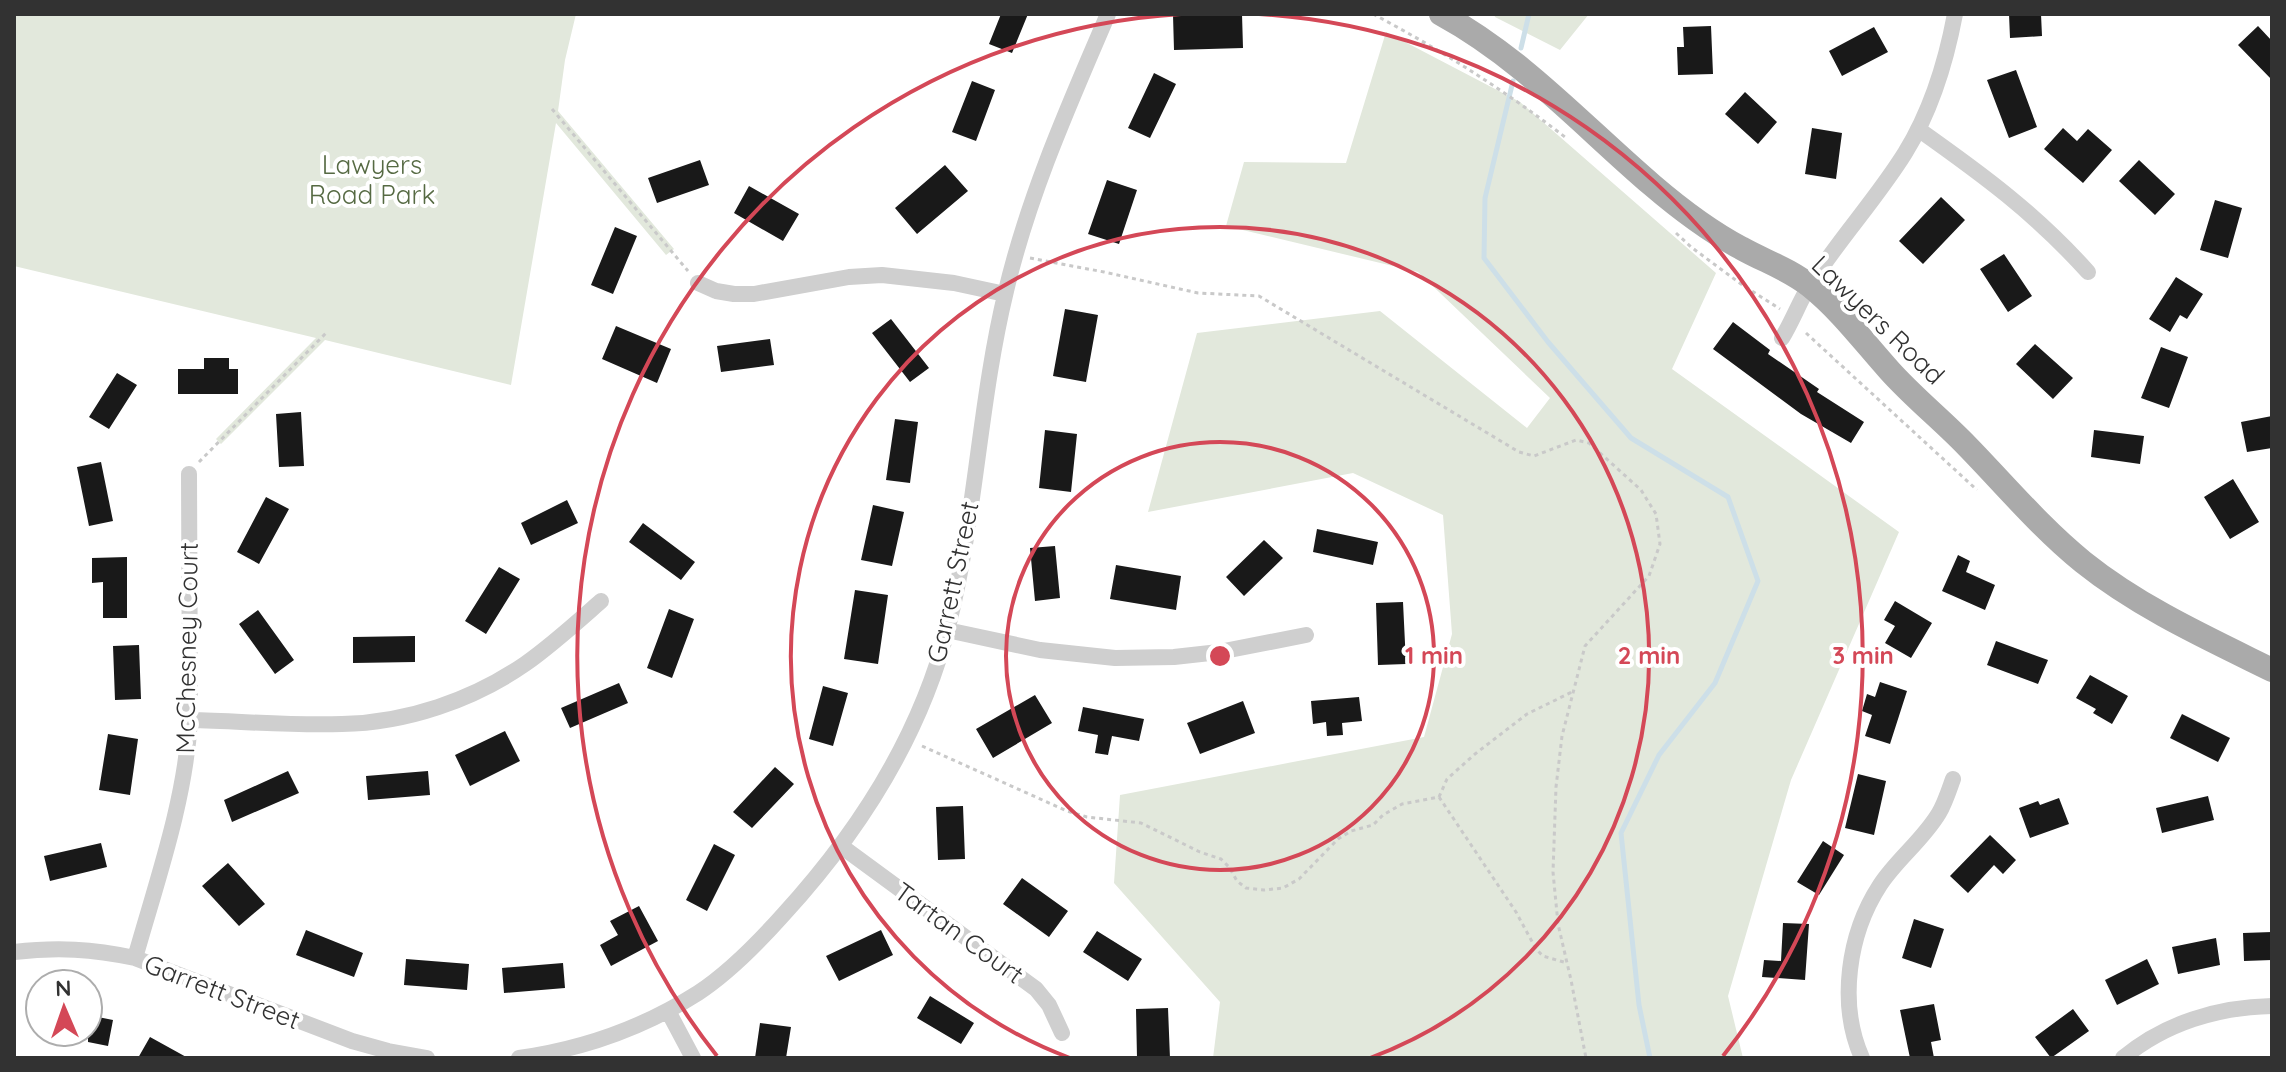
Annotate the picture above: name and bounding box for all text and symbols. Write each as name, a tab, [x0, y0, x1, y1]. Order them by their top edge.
park label: Lawyers Road Park	[309, 148, 435, 211]
street label: Lawyers Road	[1805, 248, 1952, 391]
street label: Garrett Street	[919, 498, 986, 666]
street label: McChesney Court	[168, 542, 205, 754]
text: 1 min	[1405, 640, 1463, 670]
text: 2 min	[1618, 640, 1680, 670]
text: 3 min	[1832, 640, 1894, 670]
centre of rings	[1206, 642, 1234, 670]
street label: Tartan Court	[888, 875, 1030, 991]
street label: Garrett Street	[140, 947, 305, 1036]
north arrow	[24, 968, 104, 1048]
text: N	[55, 974, 72, 1002]

